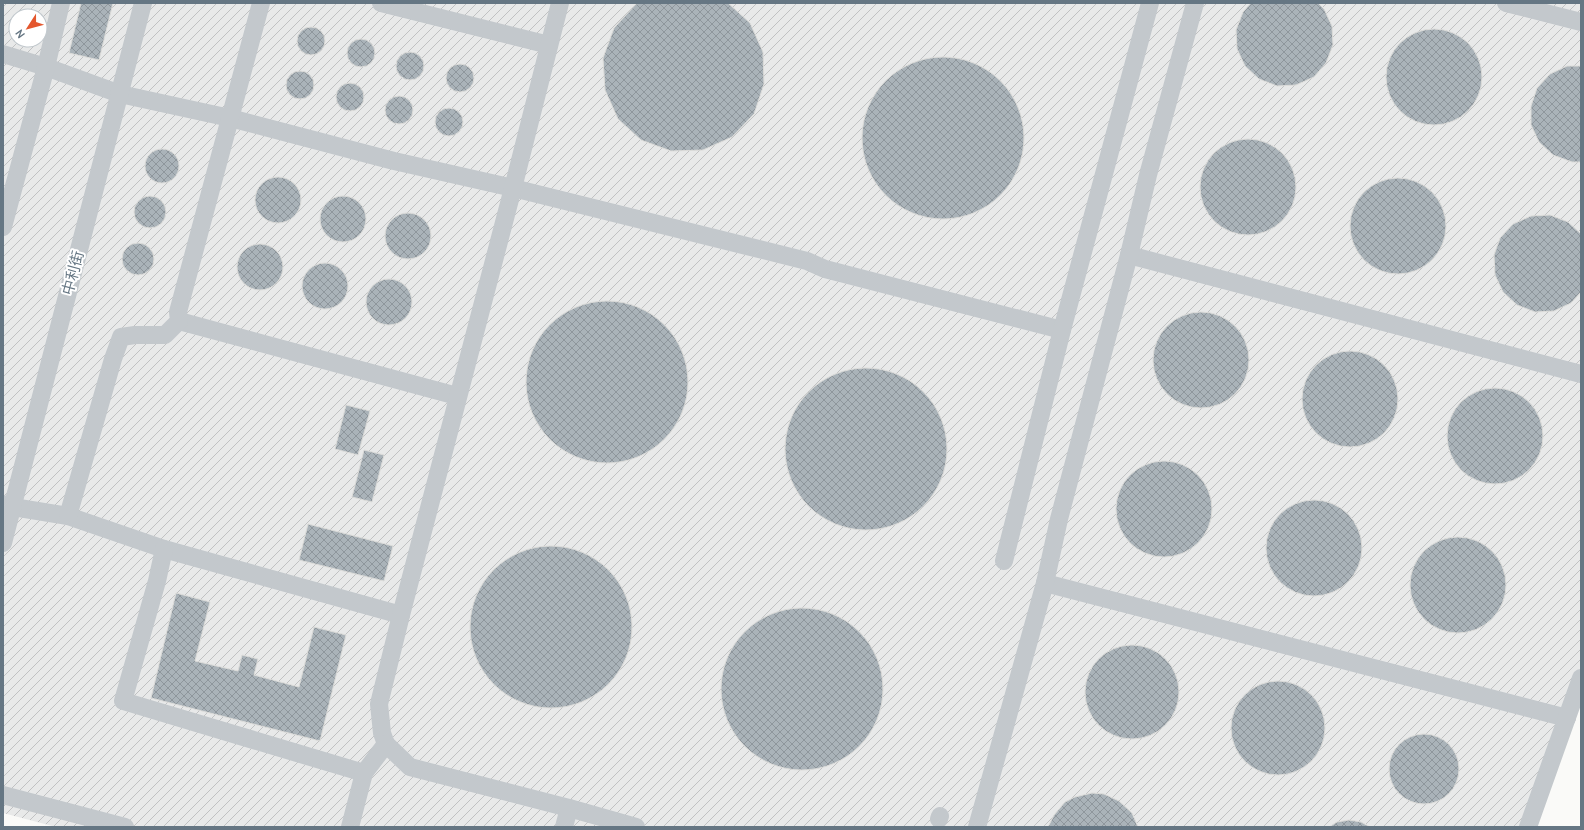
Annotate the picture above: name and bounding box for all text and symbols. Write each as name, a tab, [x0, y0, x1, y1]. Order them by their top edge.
north arrow	[8, 8, 48, 48]
text: N	[12, 27, 28, 41]
street label: 中利街	[58, 249, 88, 297]

